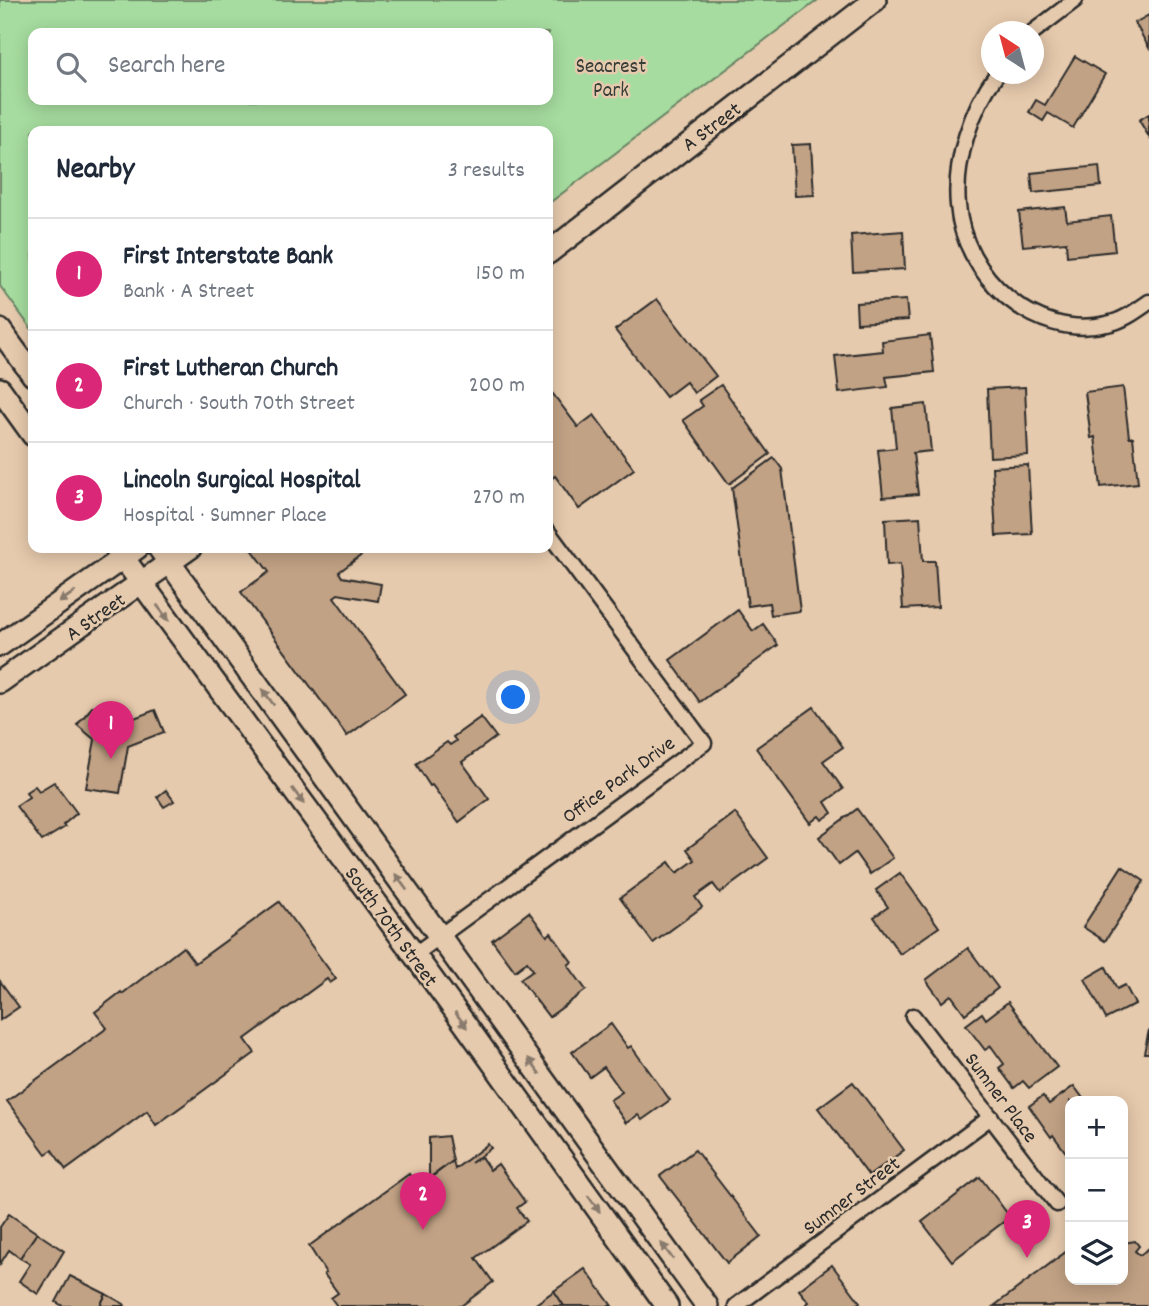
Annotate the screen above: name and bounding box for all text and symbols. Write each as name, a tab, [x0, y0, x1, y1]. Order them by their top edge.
north arrow	[981, 21, 1044, 84]
search box	[28, 28, 553, 105]
icon: search	[52, 48, 90, 86]
text: Search here	[108, 48, 226, 85]
park label: Seacrest Park	[576, 53, 646, 107]
street label: A Street	[677, 96, 749, 161]
text: Nearby	[56, 150, 134, 193]
text: 3 results	[448, 155, 525, 188]
text: First Interstate Bank	[123, 239, 333, 276]
text: 1	[76, 258, 82, 291]
text: 150 m	[476, 258, 525, 291]
text: Bank · A Street	[123, 276, 254, 309]
text: First Lutheran Church	[123, 351, 338, 388]
text: 2	[74, 370, 84, 403]
text: 200 m	[469, 370, 525, 403]
text: Church · South 70th Street	[123, 388, 355, 421]
text: Lincoln Surgical Hospital	[123, 463, 360, 500]
text: 3	[74, 482, 84, 515]
text: 270 m	[473, 482, 525, 515]
text: Hospital · Sumner Place	[123, 500, 327, 533]
street label: A Street	[61, 587, 133, 650]
one-way arrow	[58, 590, 76, 604]
one-way arrow	[155, 604, 170, 622]
your location	[496, 680, 530, 714]
one-way arrow	[261, 688, 275, 706]
pin: 1	[88, 701, 134, 759]
street label: Office Park Drive	[557, 730, 682, 833]
one-way arrow	[291, 787, 305, 806]
street label: South 70th Street	[336, 861, 444, 994]
one-way arrow	[394, 873, 408, 891]
one-way arrow	[454, 1010, 468, 1029]
street label: Sumner Place	[956, 1047, 1044, 1150]
one-way arrow	[527, 1057, 541, 1075]
map controls	[1065, 1096, 1128, 1285]
button: +	[1065, 1096, 1128, 1159]
street label: Sumner Street	[798, 1151, 908, 1244]
button: −	[1065, 1159, 1128, 1222]
pin: 2	[400, 1172, 446, 1230]
one-way arrow	[587, 1195, 601, 1213]
pin: 3	[1004, 1200, 1050, 1258]
button: layers	[1065, 1222, 1128, 1285]
one-way arrow	[660, 1242, 674, 1260]

